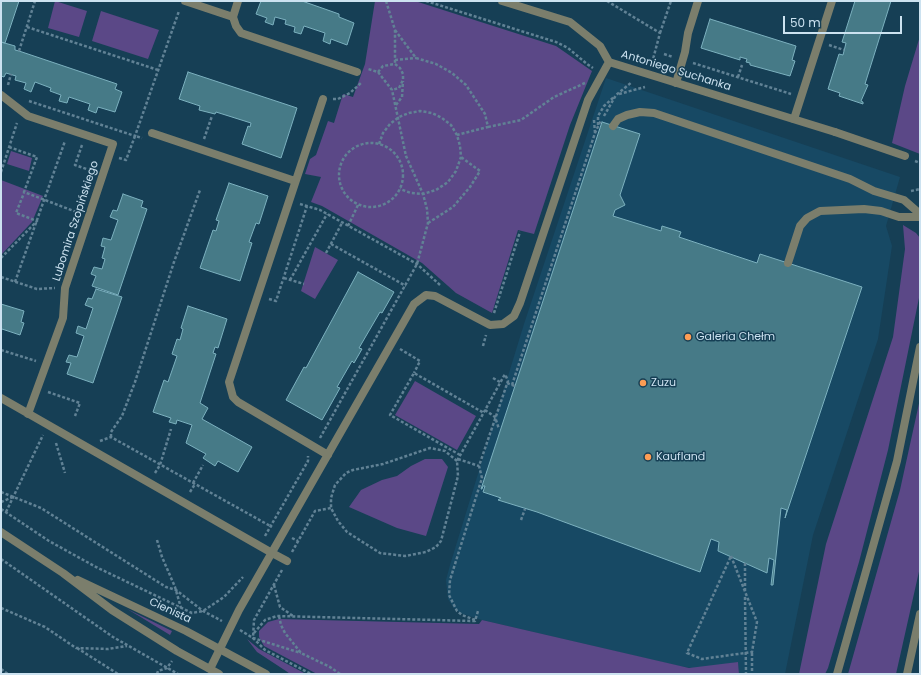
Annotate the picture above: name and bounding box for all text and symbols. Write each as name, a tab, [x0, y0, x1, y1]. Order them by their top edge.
scale bar	[785, 8, 904, 34]
text: 50 m	[790, 14, 821, 31]
street label: Antoniego Suchanka	[619, 48, 733, 94]
street label: Lubomira Szopińskiego	[50, 159, 102, 283]
place label: Galeria Chełm	[696, 330, 775, 344]
marker: Galeria Chełm	[683, 332, 693, 342]
place label: Zuzu	[651, 376, 676, 390]
marker: Zuzu	[638, 378, 648, 388]
place label: Kaufland	[656, 450, 705, 464]
marker: Kaufland	[643, 452, 653, 462]
street label: Cienista	[147, 596, 193, 626]

